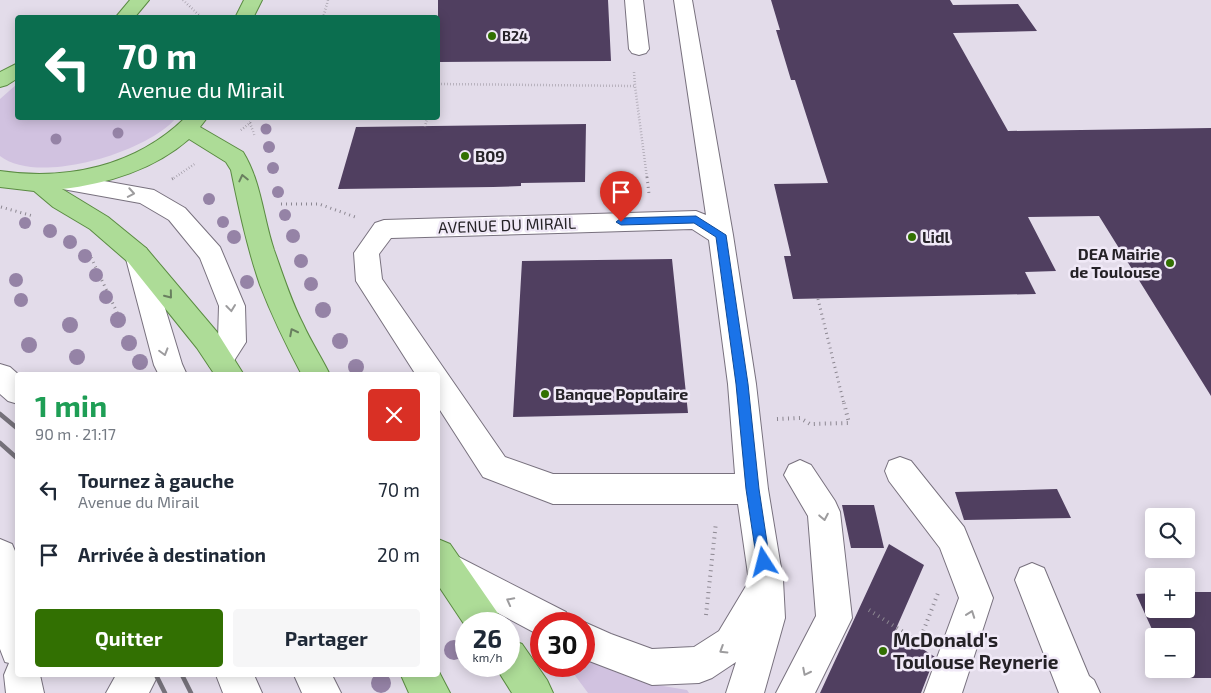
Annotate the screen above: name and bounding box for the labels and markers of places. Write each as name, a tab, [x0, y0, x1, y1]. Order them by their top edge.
place label: B24	[502, 27, 528, 44]
marker: B24	[486, 30, 498, 42]
place label: B09	[475, 146, 505, 165]
marker: B09	[459, 150, 471, 162]
pin	[600, 171, 642, 222]
place label: Lidl	[922, 227, 951, 246]
marker: Lidl	[906, 231, 918, 243]
place label: DEA Mairie de Toulouse	[1070, 244, 1160, 281]
marker: DEA Mairie de Toulouse	[1164, 257, 1176, 269]
place label: Banque Populaire	[555, 384, 688, 403]
marker: Banque Populaire	[539, 388, 551, 400]
place label: McDonald's Toulouse Reynerie	[893, 628, 1059, 674]
marker: McDonald's Toulouse Reynerie	[877, 645, 889, 657]

